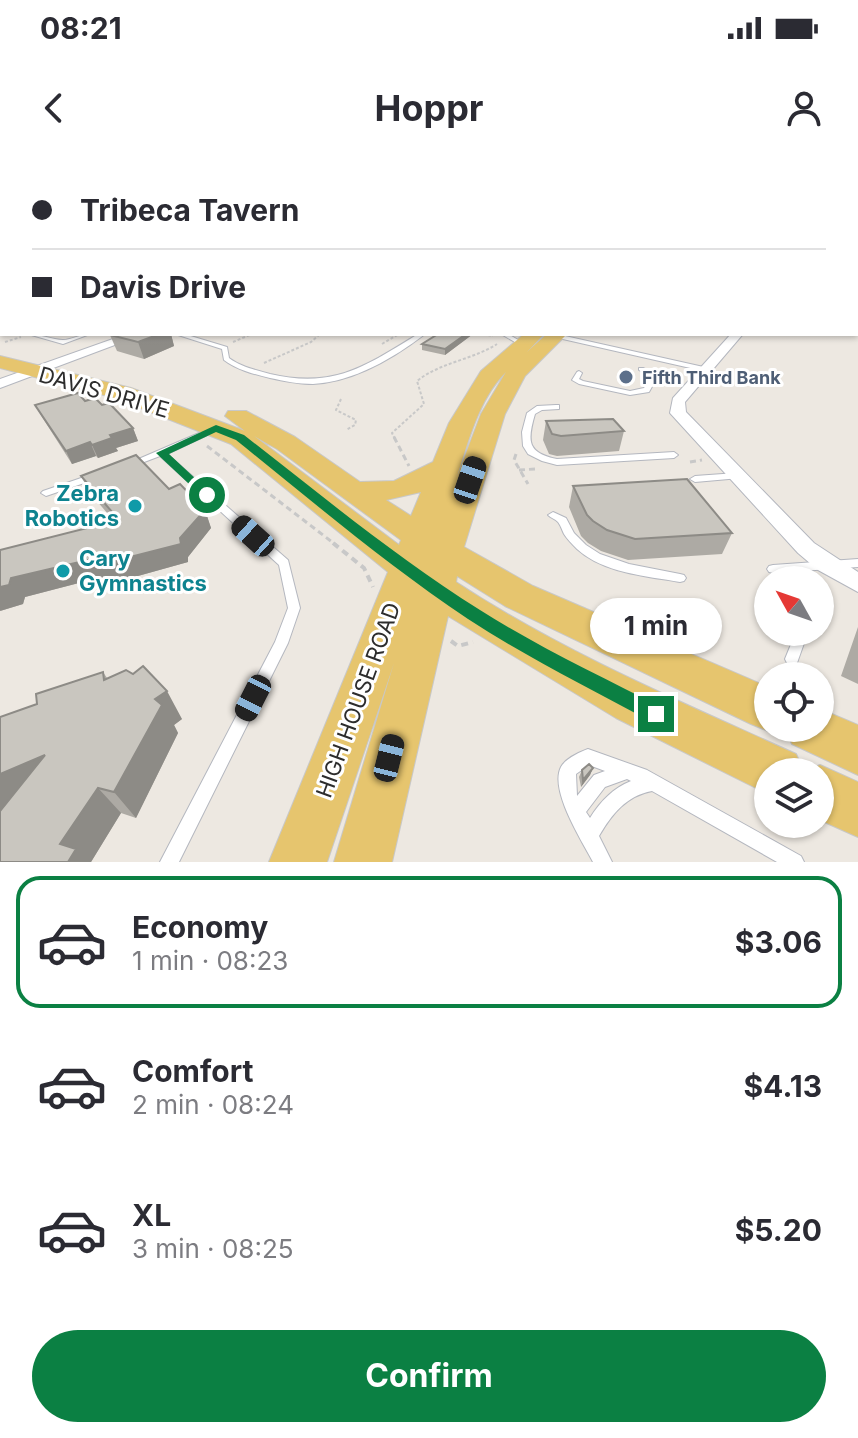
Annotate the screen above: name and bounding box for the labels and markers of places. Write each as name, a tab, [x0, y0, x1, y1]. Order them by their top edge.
place label: Fifth Third Bank	[642, 367, 781, 388]
marker: Fifth Third Bank	[617, 368, 635, 386]
place label: Zebra Robotics	[25, 480, 119, 531]
marker: Zebra Robotics	[126, 497, 144, 515]
place label: Cary Gymnastics	[79, 545, 207, 596]
marker: Cary Gymnastics	[54, 562, 72, 580]

